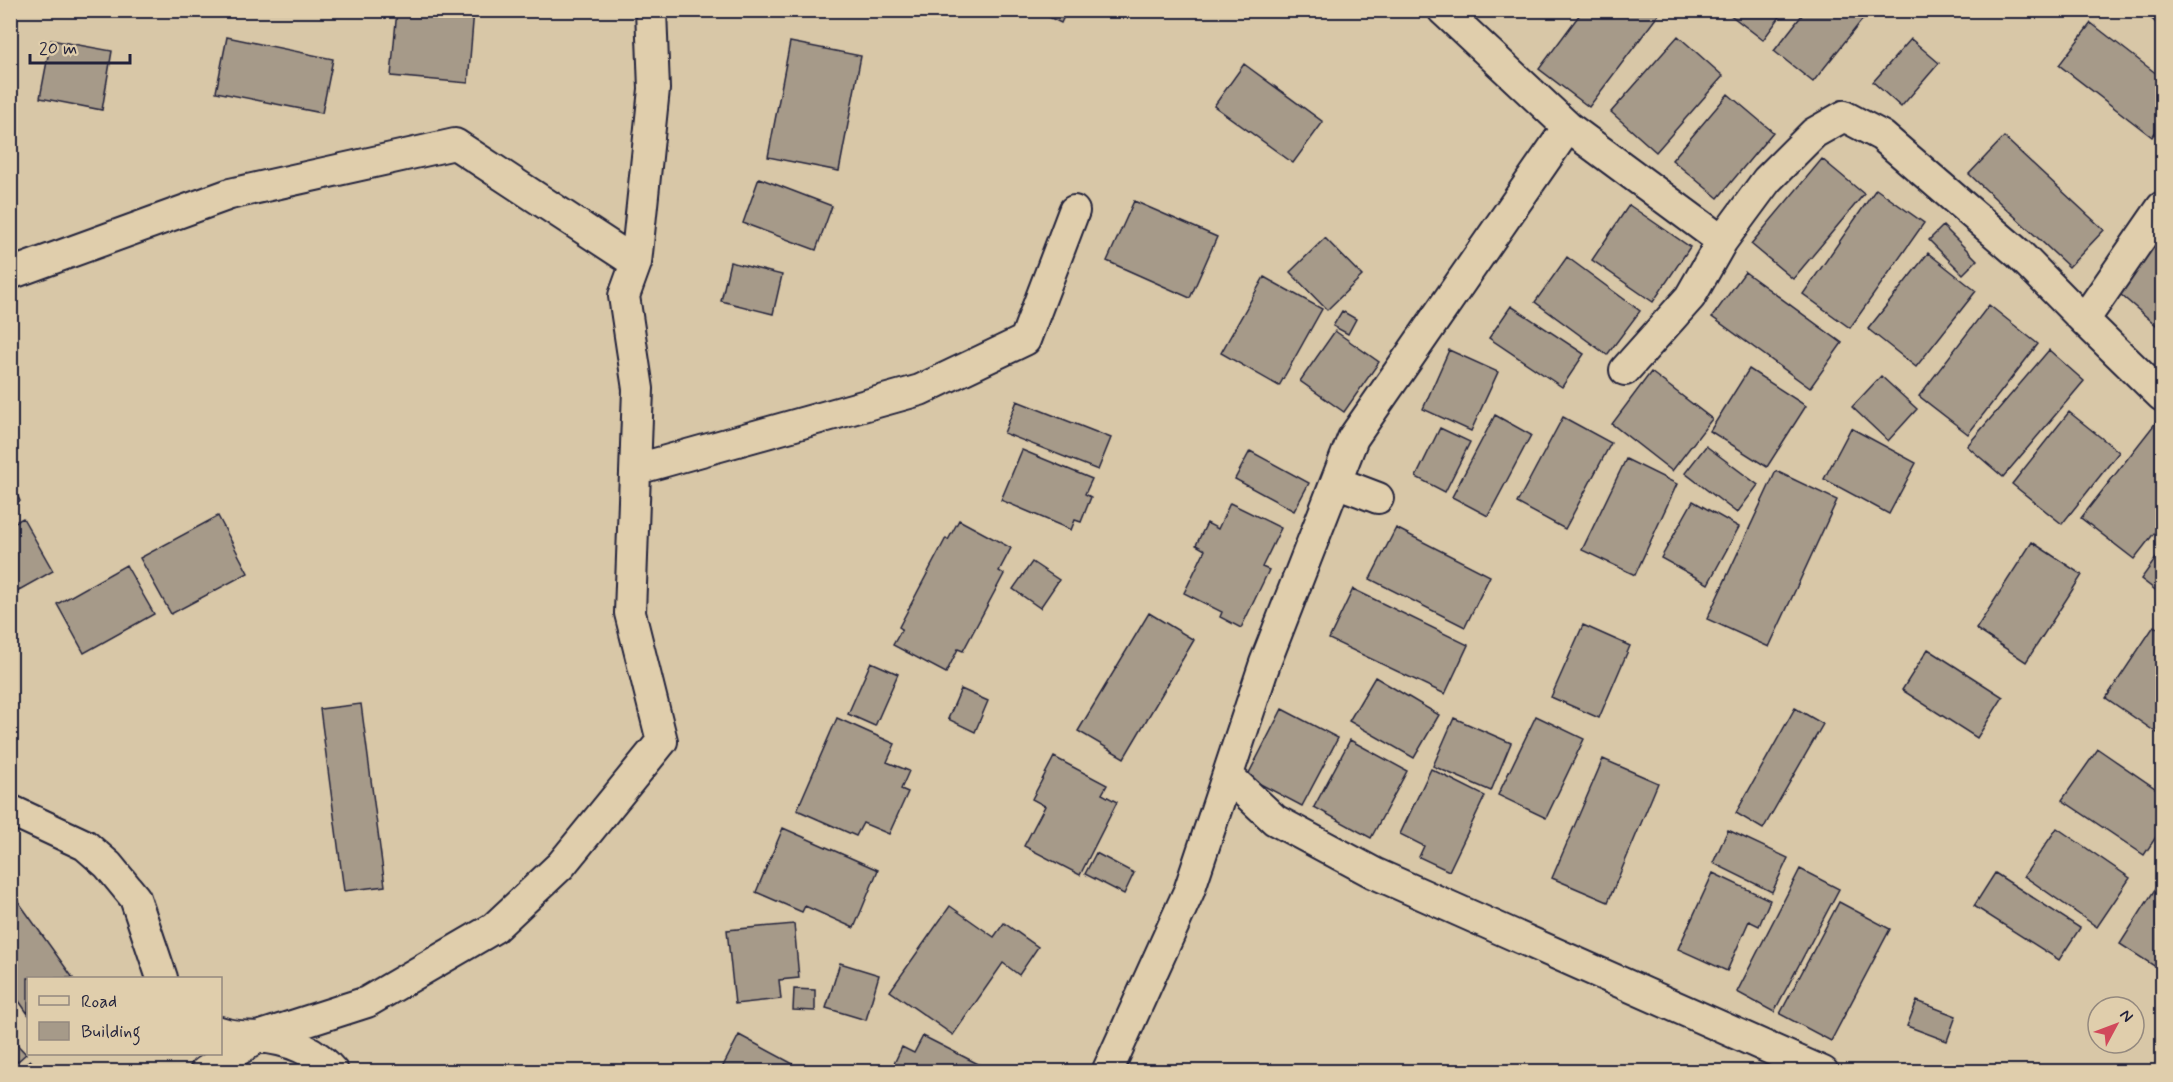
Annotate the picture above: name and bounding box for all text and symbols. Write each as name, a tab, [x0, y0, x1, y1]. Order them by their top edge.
scale bar	[30, 27, 130, 65]
text: 20 m	[39, 37, 77, 61]
legend	[27, 977, 222, 1055]
text: Road	[81, 990, 117, 1014]
north arrow	[2086, 995, 2146, 1055]
text: N	[2115, 1005, 2138, 1027]
text: Building	[81, 1020, 141, 1046]

